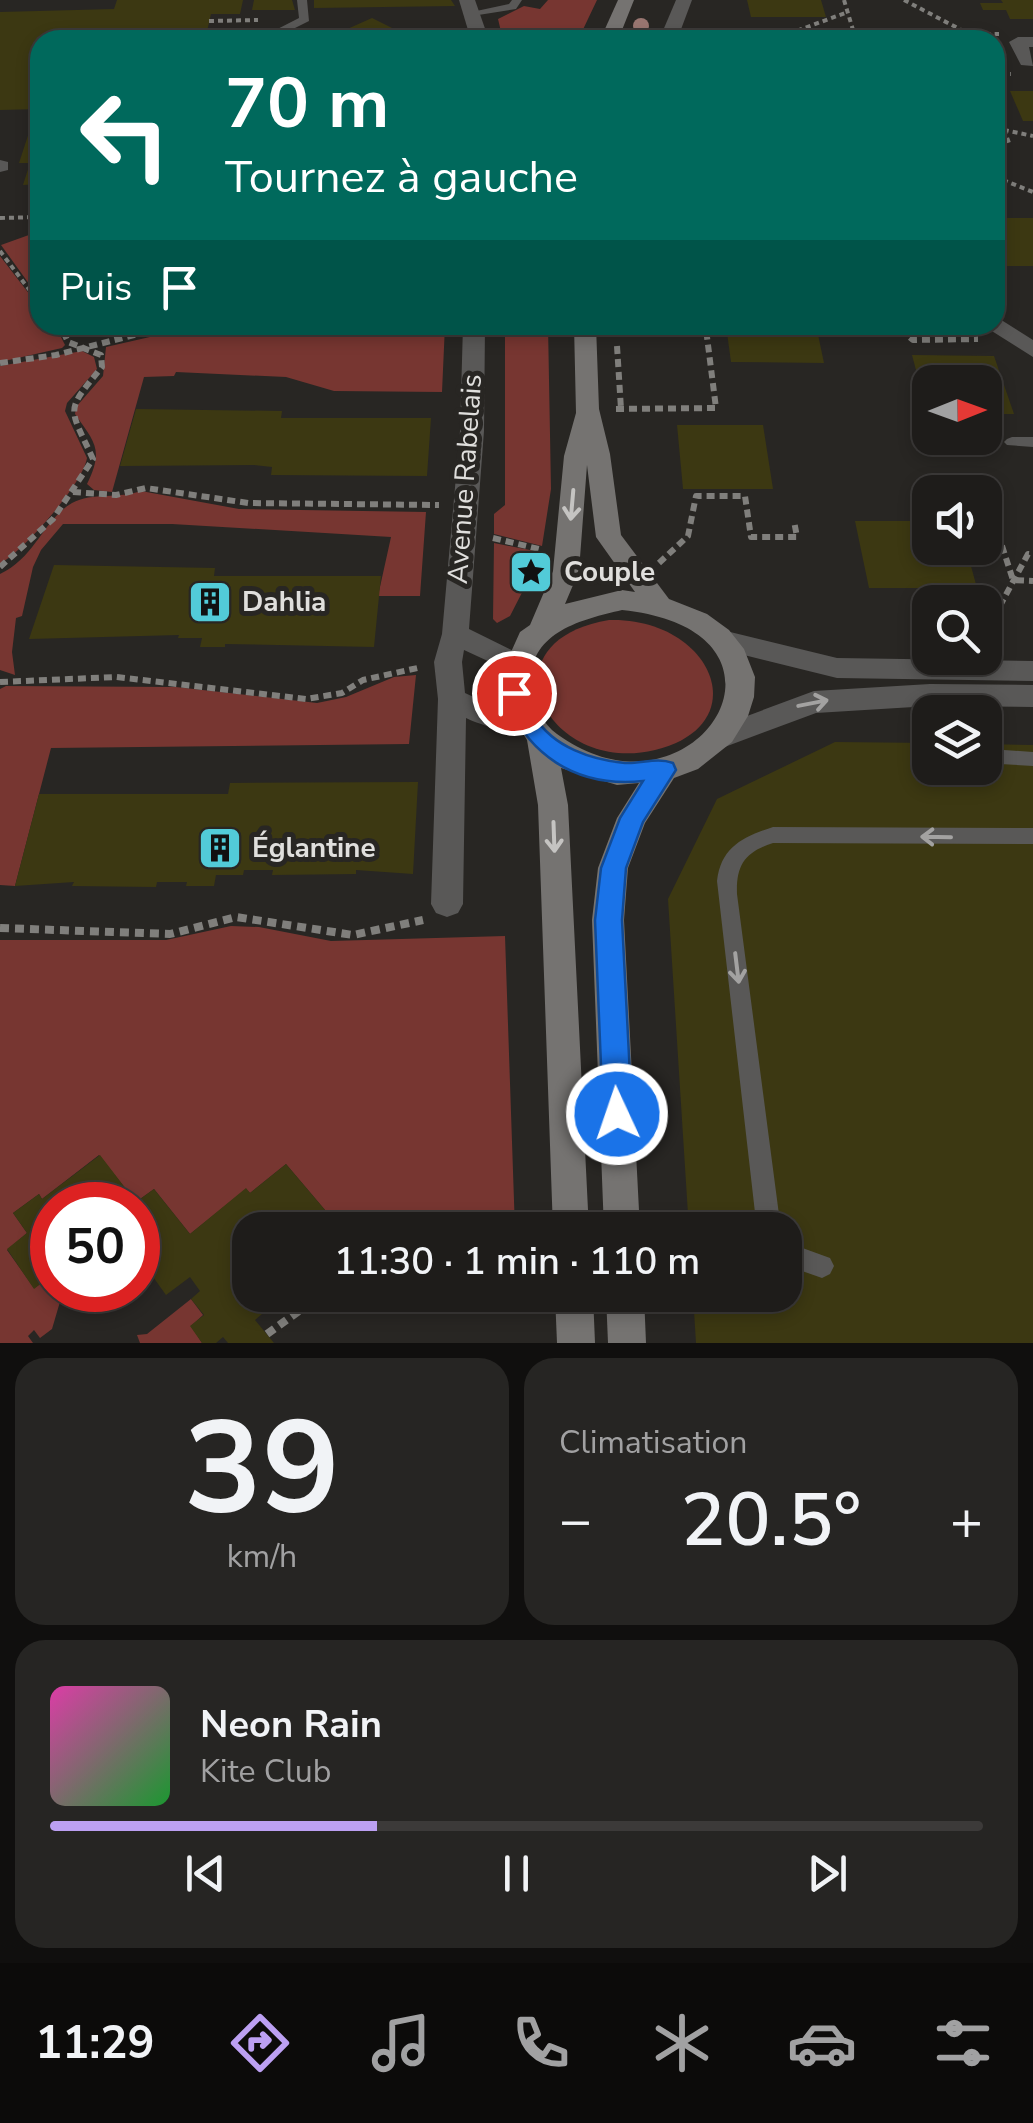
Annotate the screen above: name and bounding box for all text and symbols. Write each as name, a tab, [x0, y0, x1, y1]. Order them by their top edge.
text: 70 m	[225, 56, 389, 152]
icon: left	[60, 70, 190, 200]
text: Tournez à gauche	[225, 147, 578, 208]
icon: arrive	[152, 260, 207, 315]
text: Puis	[60, 262, 132, 313]
north arrow	[912, 365, 1002, 455]
map controls	[912, 365, 1002, 785]
street label: Avenue Rabelais	[439, 373, 491, 585]
button: sound	[912, 475, 1002, 565]
one-way arrow	[562, 489, 581, 521]
place icon: Couple	[508, 549, 554, 595]
place label: Couple	[564, 553, 655, 591]
building icon: Dahlia	[187, 579, 233, 625]
place label: Dahlia	[242, 583, 326, 621]
button: search	[912, 585, 1002, 675]
pin	[472, 651, 557, 736]
icon: arrive	[487, 666, 542, 721]
one-way arrow	[796, 693, 828, 712]
button: layers	[912, 695, 1002, 785]
one-way arrow	[545, 820, 564, 852]
building icon: Églantine	[197, 825, 243, 871]
one-way arrow	[920, 827, 952, 846]
place label: Églantine	[252, 829, 376, 867]
one-way arrow	[728, 952, 747, 984]
position arrow	[565, 1062, 669, 1166]
speed limit sign: 50	[30, 1182, 160, 1312]
text: 11:30 · 1 min · 110 m	[334, 1236, 700, 1287]
text: 39	[184, 1381, 340, 1558]
text: Climatisation	[559, 1421, 747, 1464]
text: 20.5°	[681, 1469, 861, 1571]
text: −	[559, 1483, 592, 1558]
text: +	[950, 1483, 983, 1558]
text: km/h	[227, 1535, 297, 1578]
text: Neon Rain	[200, 1699, 382, 1750]
text: Kite Club	[200, 1750, 331, 1793]
icon: previous	[178, 1846, 233, 1901]
icon: pause	[489, 1846, 544, 1901]
icon: next	[800, 1846, 855, 1901]
icon: directions	[225, 2008, 295, 2078]
icon: music	[366, 2008, 436, 2078]
icon: phone	[506, 2008, 576, 2078]
icon: climate	[647, 2008, 717, 2078]
icon: car	[787, 2008, 857, 2078]
icon: filters	[928, 2008, 998, 2078]
text: 11:29	[35, 2013, 154, 2074]

